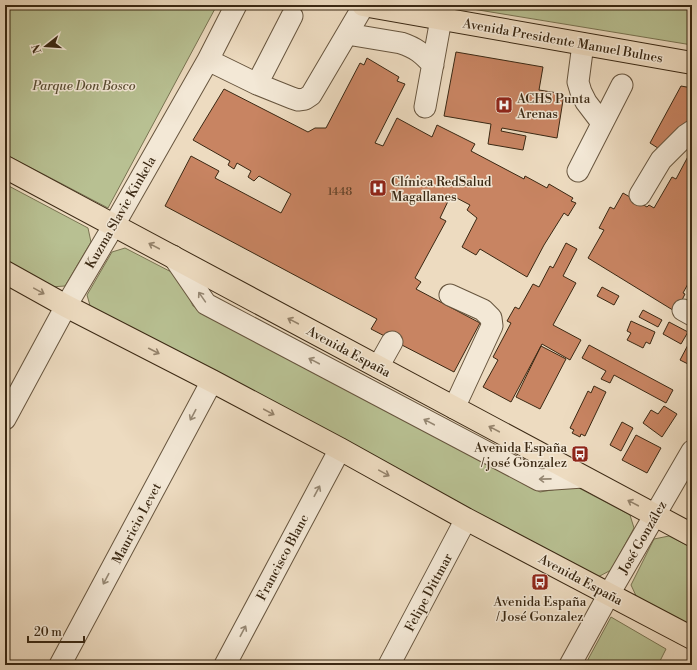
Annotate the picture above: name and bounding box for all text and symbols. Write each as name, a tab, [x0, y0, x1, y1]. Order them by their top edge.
street label: Avenida Presidente Manuel Bulnes	[461, 15, 664, 67]
north arrow	[26, 26, 66, 66]
text: N	[29, 42, 45, 55]
park label: Parque Don Bosco	[32, 78, 136, 94]
place label: ACHS Punta Arenas	[516, 91, 591, 122]
hospital icon: ACHS Punta Arenas	[494, 95, 514, 115]
street label: Kuzma Slavic Kinkela	[82, 153, 160, 271]
place label: Clínica RedSalud Magallanes	[391, 174, 492, 205]
hospital icon: Clínica RedSalud Magallanes	[368, 178, 388, 198]
house number: 1448	[328, 185, 352, 199]
one-way arrow	[148, 242, 160, 249]
one-way arrow	[33, 287, 45, 295]
one-way arrow	[198, 292, 206, 303]
one-way arrow	[287, 317, 299, 324]
street label: Avenida España	[303, 323, 394, 381]
one-way arrow	[148, 348, 160, 355]
one-way arrow	[308, 357, 320, 364]
one-way arrow	[263, 408, 275, 416]
one-way arrow	[189, 409, 197, 421]
one-way arrow	[423, 417, 435, 425]
one-way arrow	[488, 424, 500, 432]
place label: Avenida España / josé Gonzalez	[473, 440, 567, 471]
bus stop icon: Avenida España / josé Gonzalez	[570, 444, 590, 464]
one-way arrow	[378, 470, 390, 478]
one-way arrow	[538, 475, 551, 483]
street label: Mauricio Levet	[109, 480, 165, 567]
one-way arrow	[314, 485, 322, 497]
street label: José González	[615, 498, 670, 578]
one-way arrow	[627, 499, 639, 507]
street label: Francisco Blanc	[253, 511, 313, 603]
street label: Felipe Dittmar	[402, 550, 456, 634]
street label: Avenida España	[535, 551, 626, 609]
bus stop icon: Avenida España / José Gonzalez	[530, 572, 550, 592]
one-way arrow	[102, 573, 109, 585]
place label: Avenida España / José Gonzalez	[493, 594, 587, 625]
scale bar	[28, 618, 84, 644]
text: 20 m	[34, 625, 62, 640]
one-way arrow	[240, 625, 247, 637]

